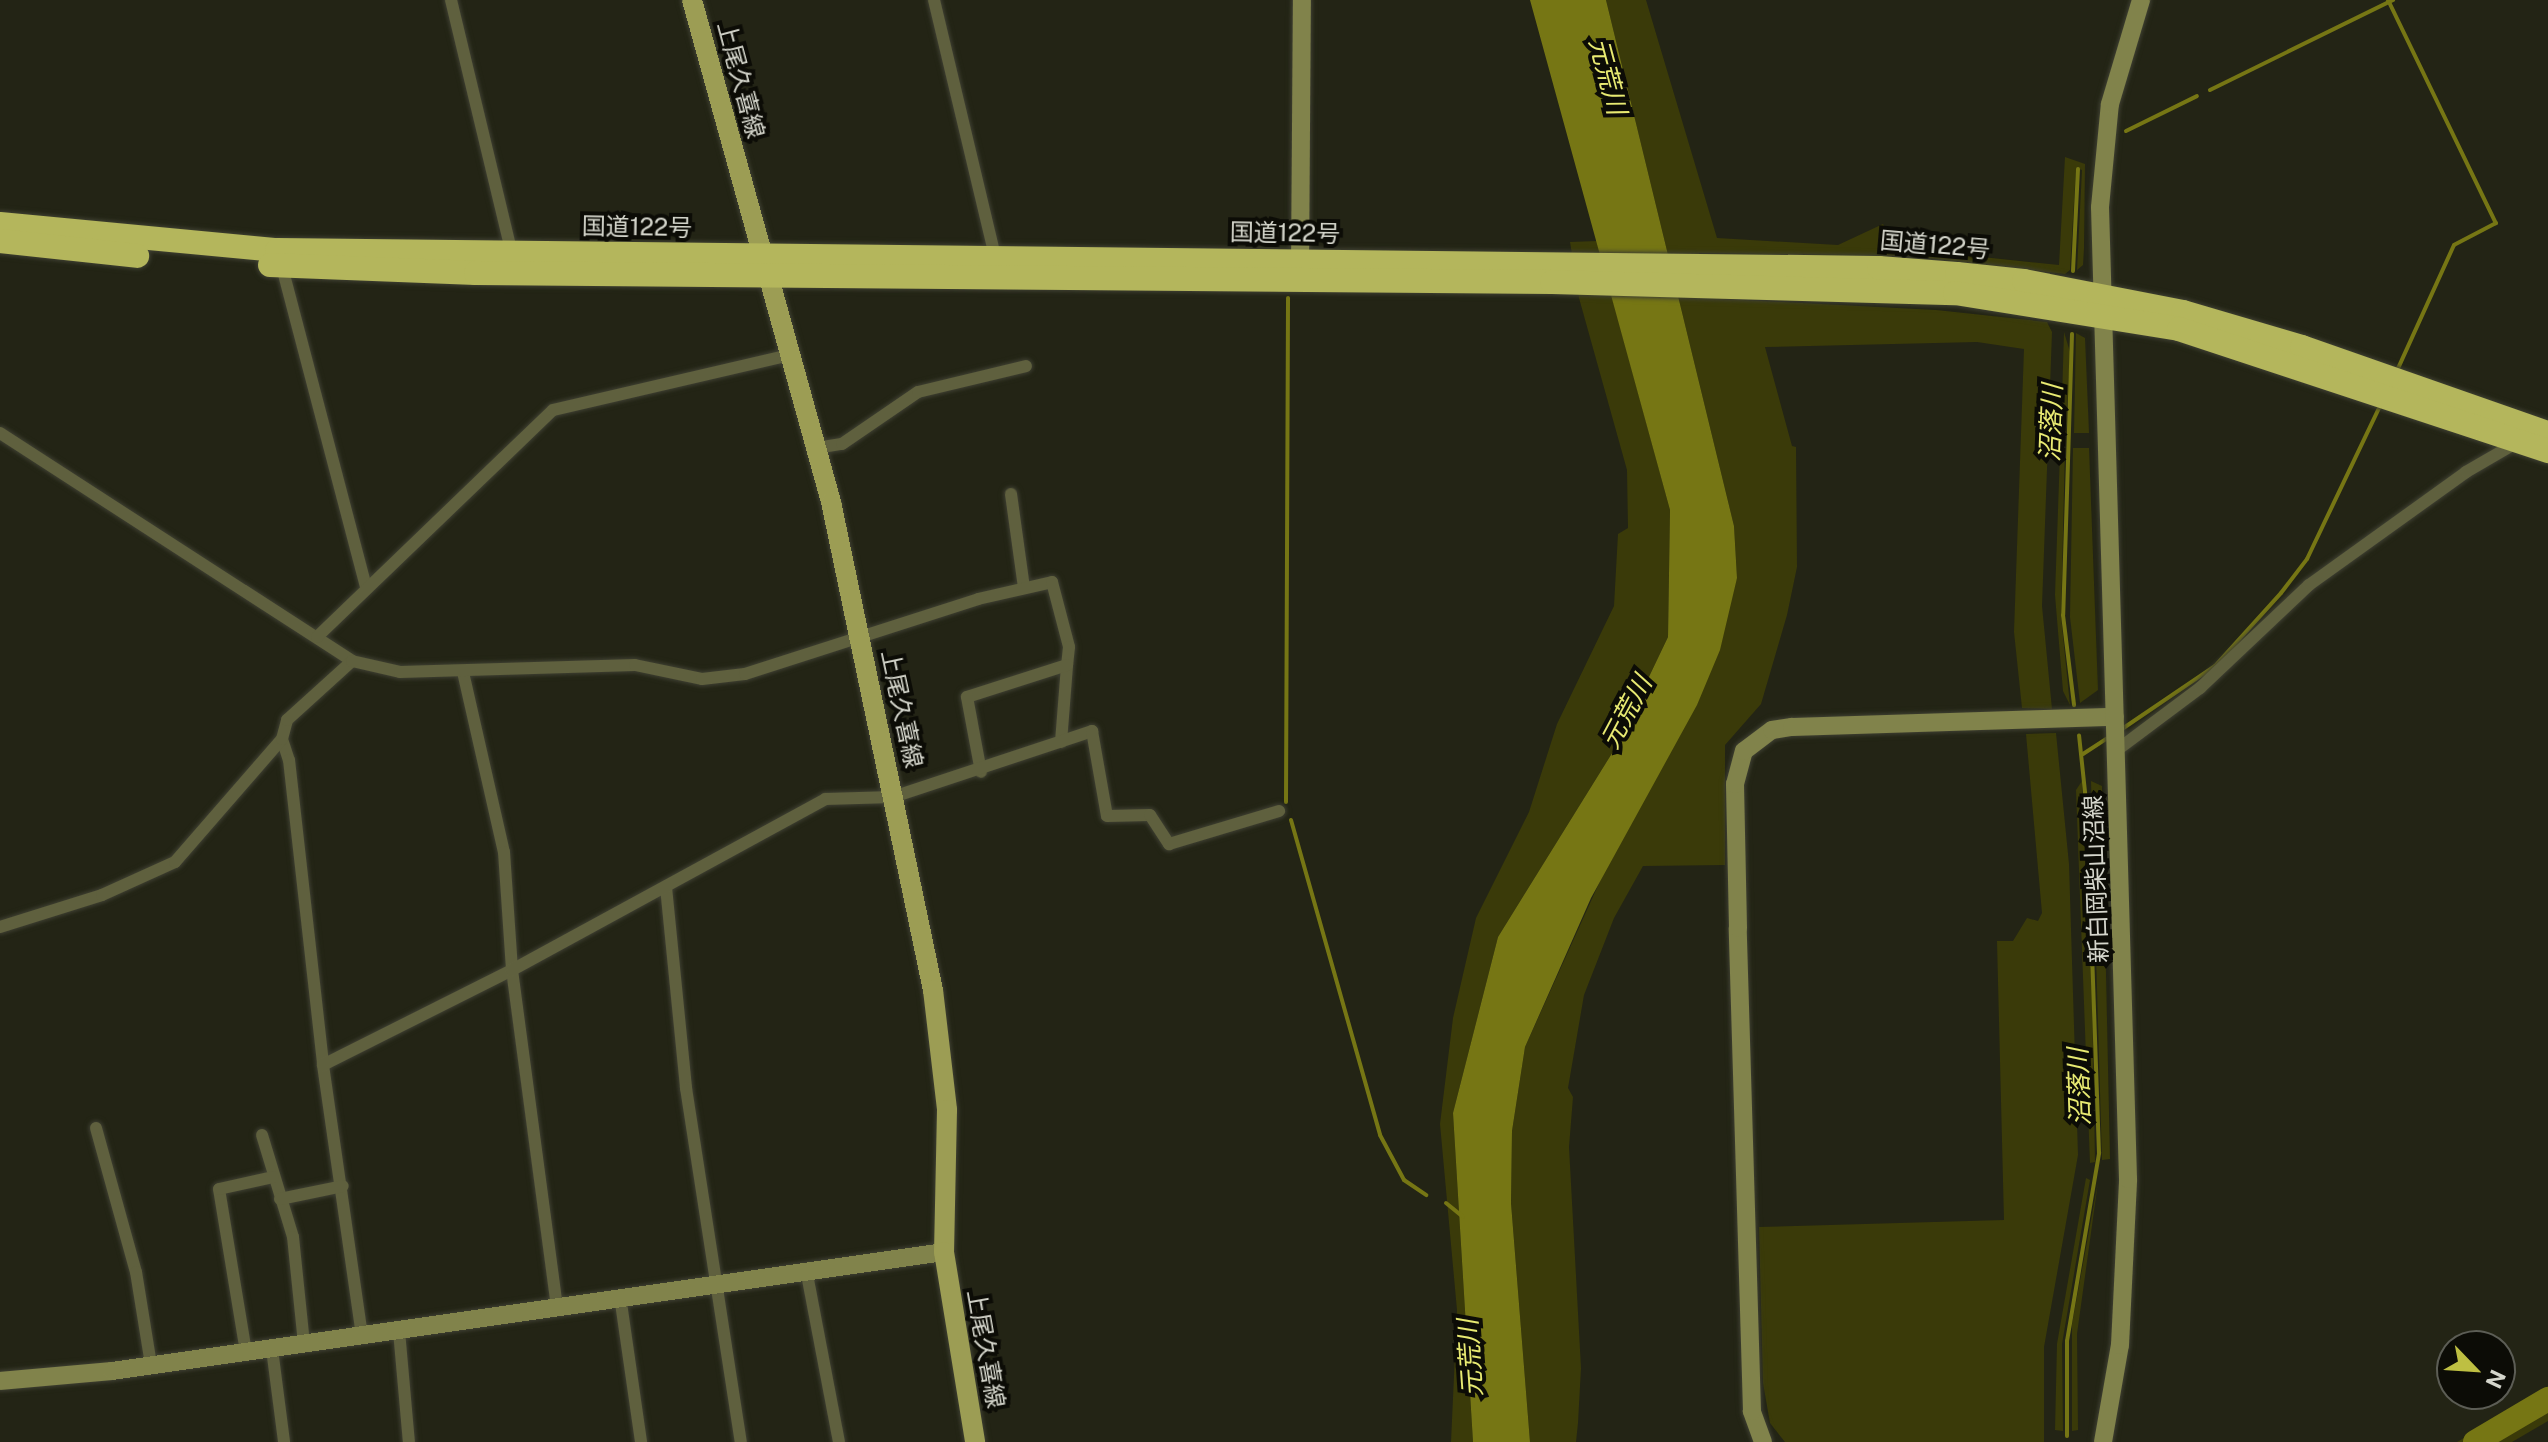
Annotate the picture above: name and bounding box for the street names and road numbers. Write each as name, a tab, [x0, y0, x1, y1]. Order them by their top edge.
street label: 上尾久喜線	[712, 18, 770, 142]
street label: 国道122号	[582, 212, 692, 242]
street label: 国道122号	[1230, 218, 1340, 248]
street label: 国道122号	[1879, 226, 1991, 264]
street label: 上尾久喜線	[875, 647, 929, 771]
street label: 新白岡柴山沼線	[2079, 795, 2113, 963]
street label: 上尾久喜線	[961, 1287, 1011, 1411]

